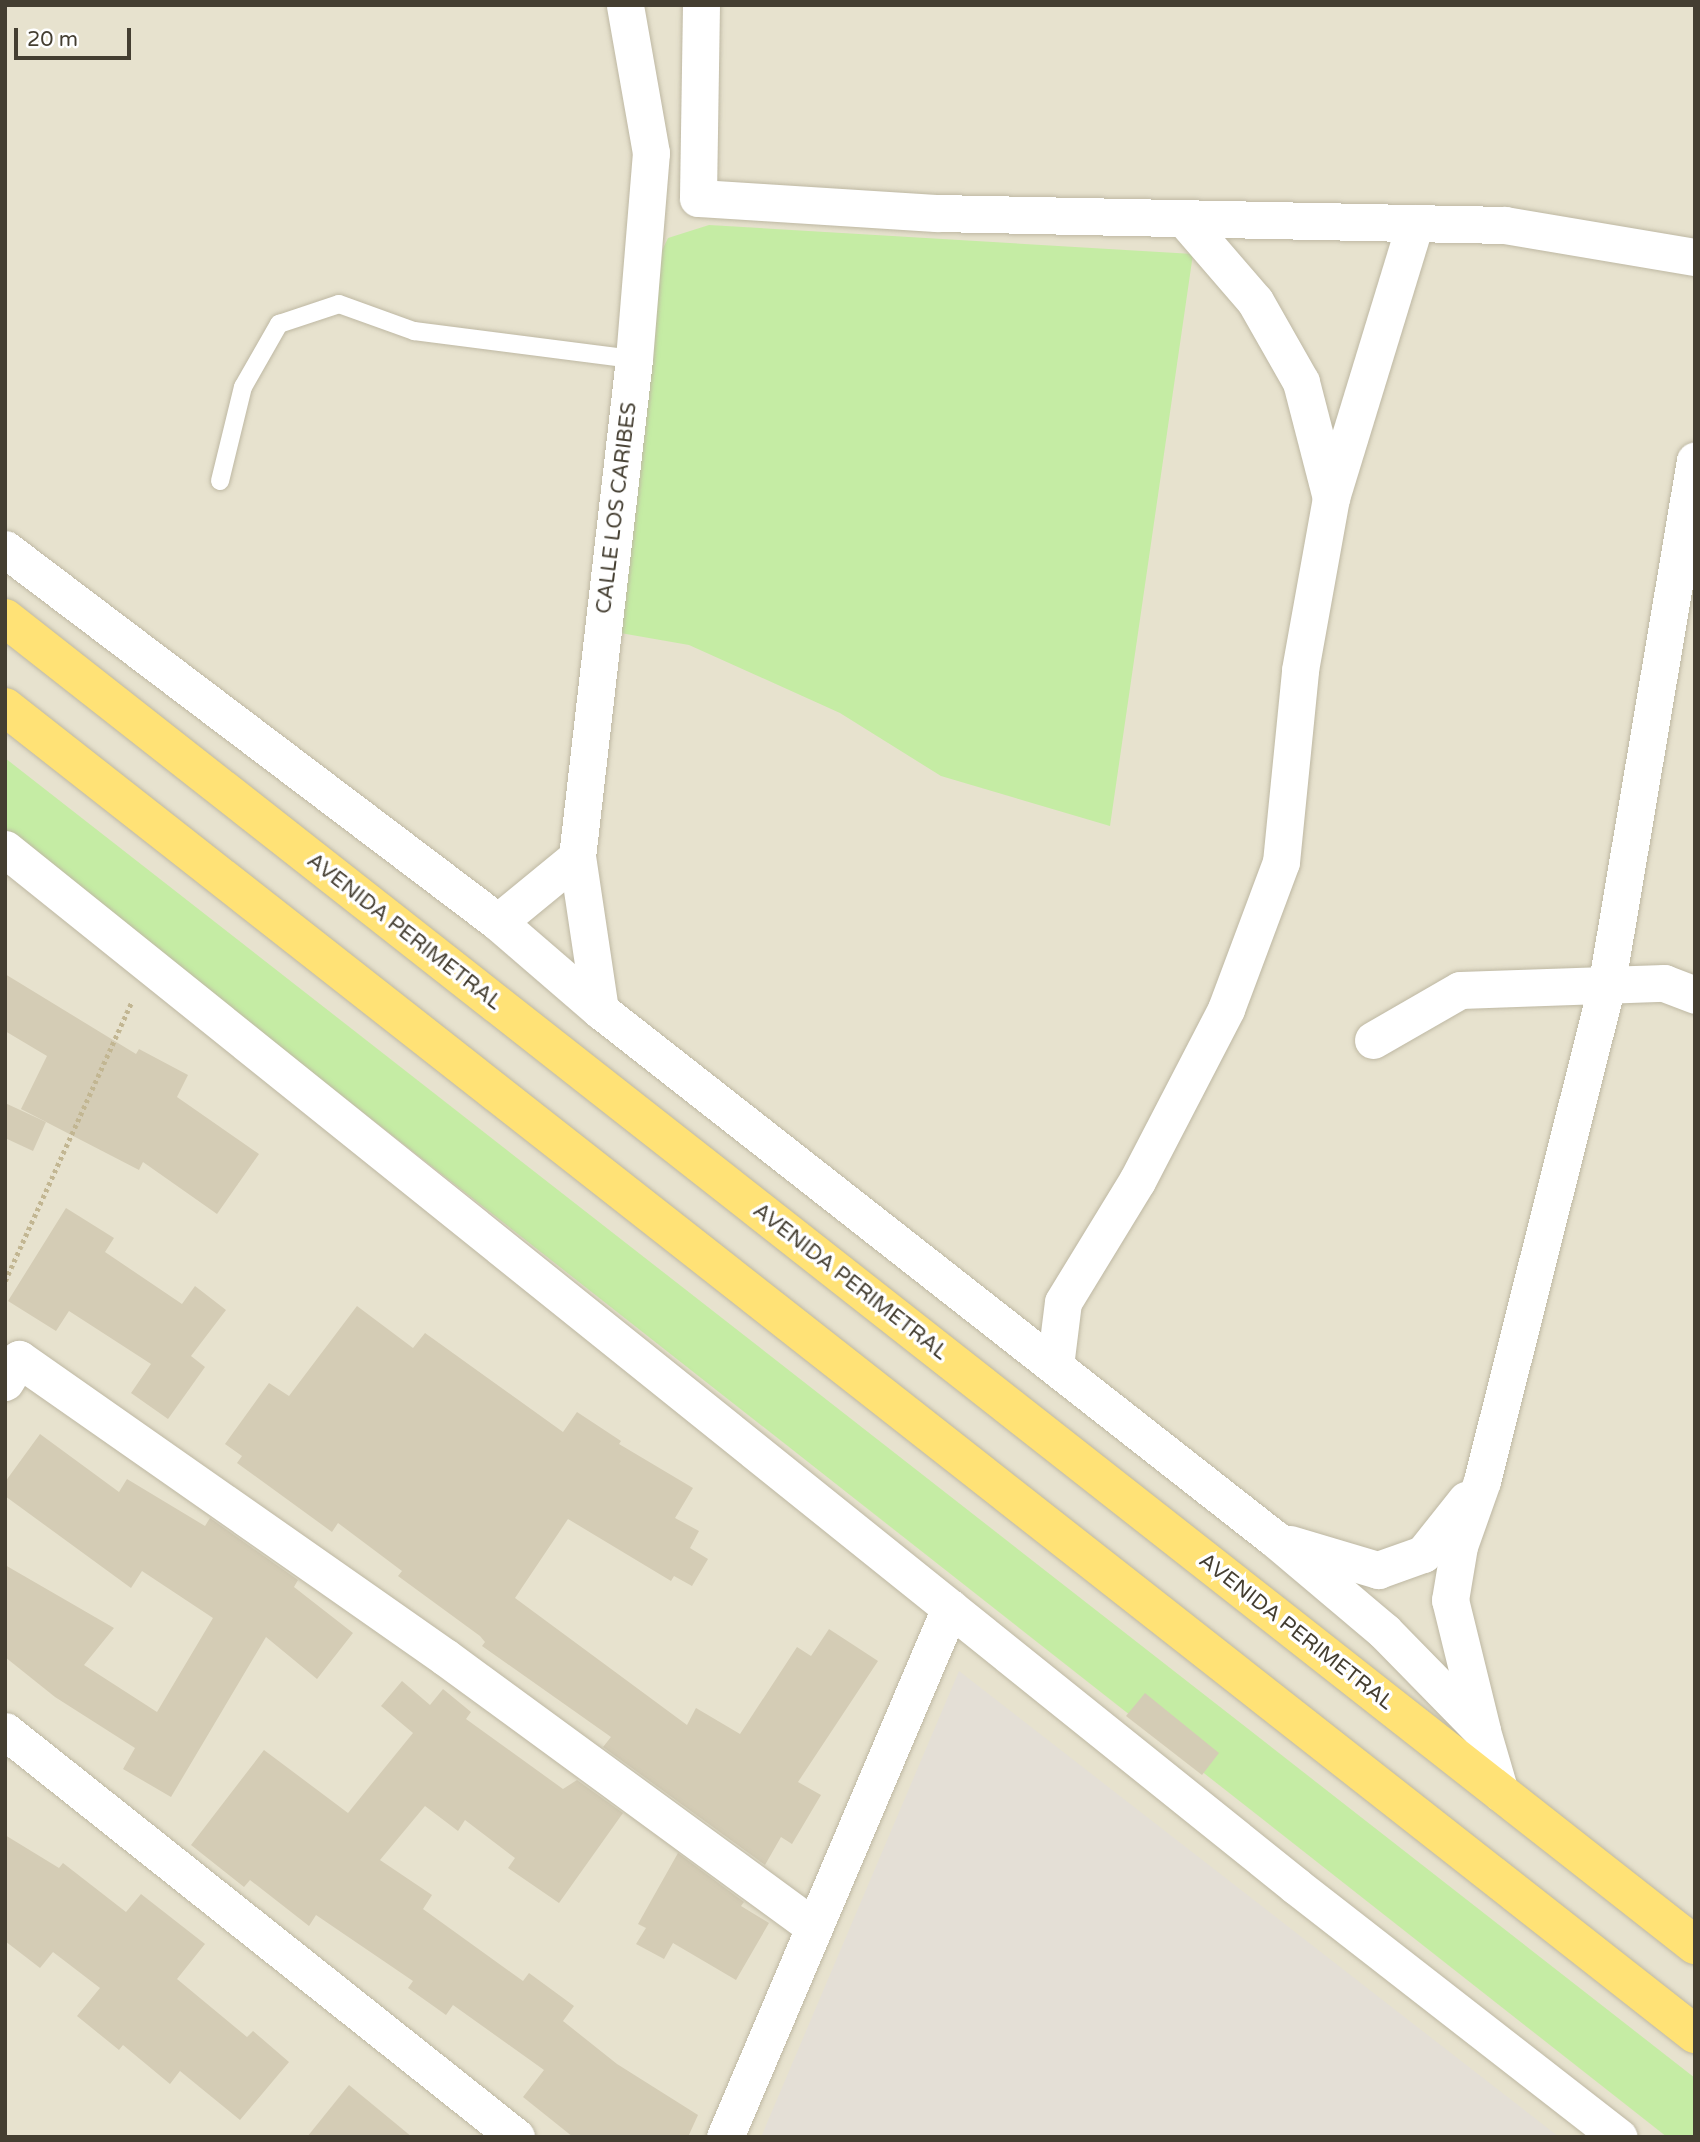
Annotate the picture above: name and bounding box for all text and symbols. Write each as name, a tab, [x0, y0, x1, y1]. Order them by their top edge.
scale bar	[18, 14, 135, 58]
text: 20 m	[27, 27, 78, 52]
street label: CALLE LOS CARIBES	[592, 401, 642, 615]
street label: AVENIDA PERIMETRAL	[302, 848, 506, 1016]
street label: AVENIDA PERIMETRAL	[748, 1198, 952, 1366]
street label: AVENIDA PERIMETRAL	[1194, 1548, 1398, 1716]

